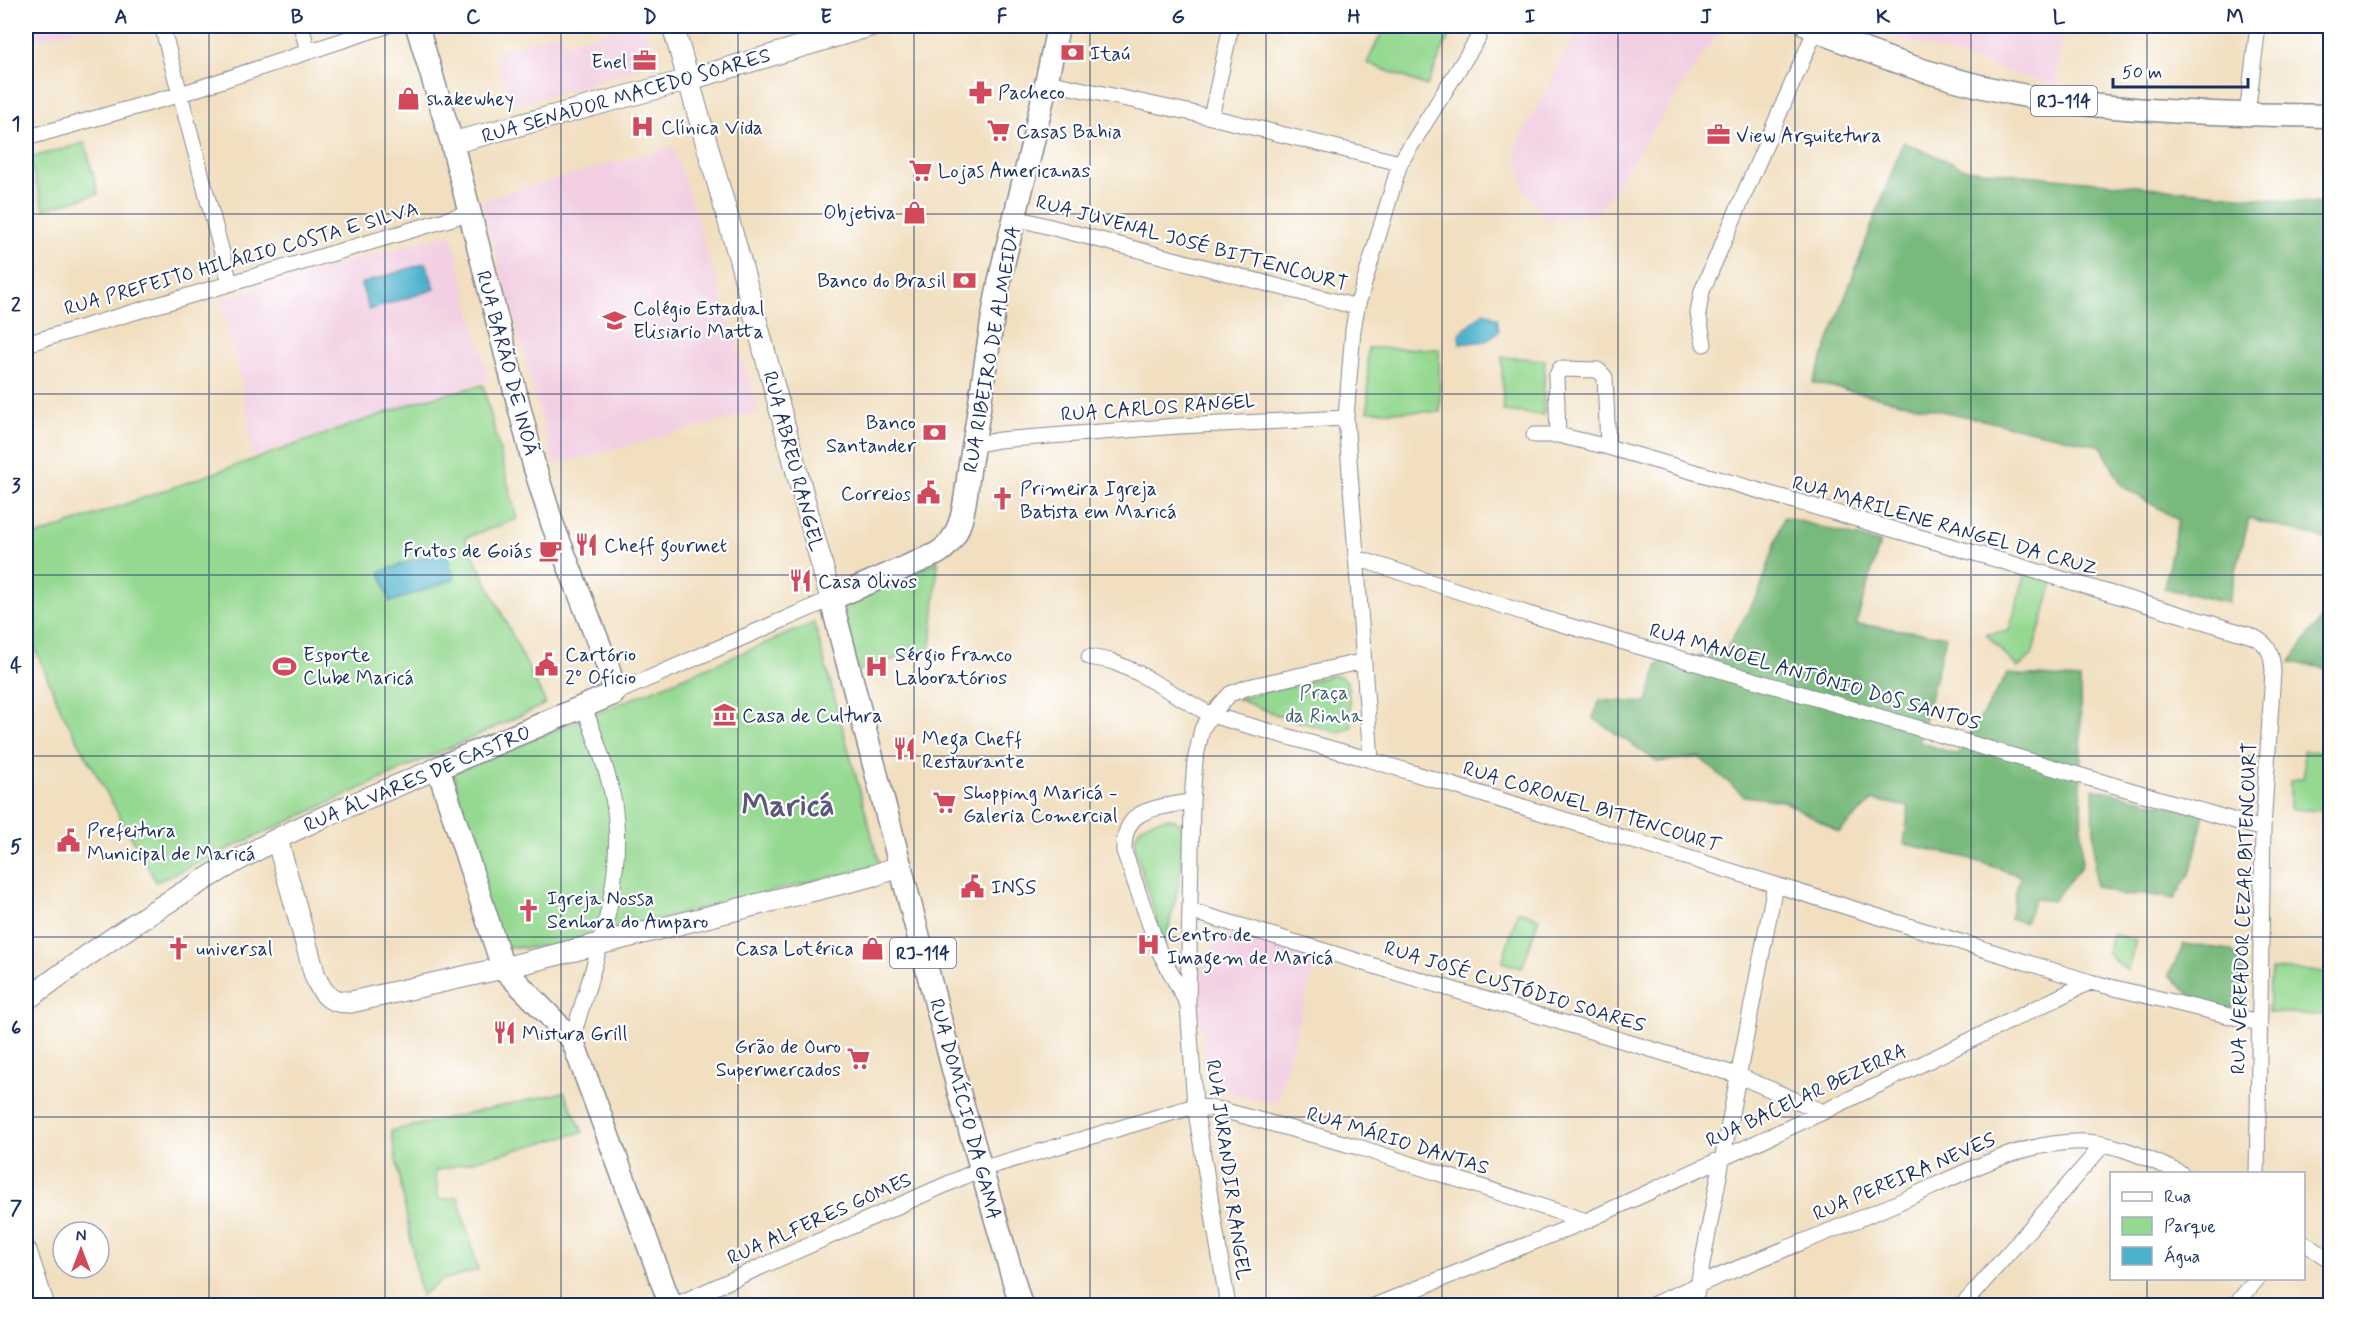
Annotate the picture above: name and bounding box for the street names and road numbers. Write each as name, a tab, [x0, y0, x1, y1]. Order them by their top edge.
street label: RUA SENADOR MACEDO SOARES	[479, 42, 774, 151]
road number: RJ-114	[2031, 86, 2097, 116]
street label: RUA JUVENAL JOSÉ BITTENCOURT	[1033, 189, 1351, 298]
street label: RUA PREFEITO HILÁRIO COSTA E SILVA	[61, 196, 422, 323]
street label: RUA RIBEIRO DE ALMEIDA	[957, 224, 1028, 475]
street label: RUA BARÃO DE INOÃ	[469, 268, 544, 459]
street label: RUA ABREU RANGEL	[755, 368, 830, 555]
street label: RUA CARLOS RANGEL	[1060, 388, 1256, 429]
street label: RUA MARILENE RANGEL DA CRUZ	[1789, 470, 2101, 583]
street label: RUA MANOEL ANTÔNIO DOS SANTOS	[1646, 617, 1983, 738]
street label: RUA ÁLVARES DE CASTRO	[300, 719, 535, 840]
street label: RUA VEREADOR CEZAR BITENCOURT	[2225, 741, 2264, 1075]
street label: RUA CORONEL BITTENCOURT	[1459, 755, 1725, 860]
street label: RUA JOSÉ CUSTÓDIO SOARES	[1381, 935, 1648, 1040]
road number: RJ-114	[890, 938, 956, 968]
street label: RUA DOMÍCIO DA GAMA	[922, 996, 1007, 1223]
street label: RUA BACELAR BEZERRA	[1702, 1038, 1911, 1155]
street label: RUA JURANDIR RANGEL	[1199, 1058, 1256, 1282]
street label: RUA MÁRIO DANTAS	[1303, 1101, 1492, 1182]
street label: RUA PEREIRA NEVES	[1809, 1127, 2000, 1228]
street label: RUA ALFERES GOMES	[723, 1167, 916, 1272]

